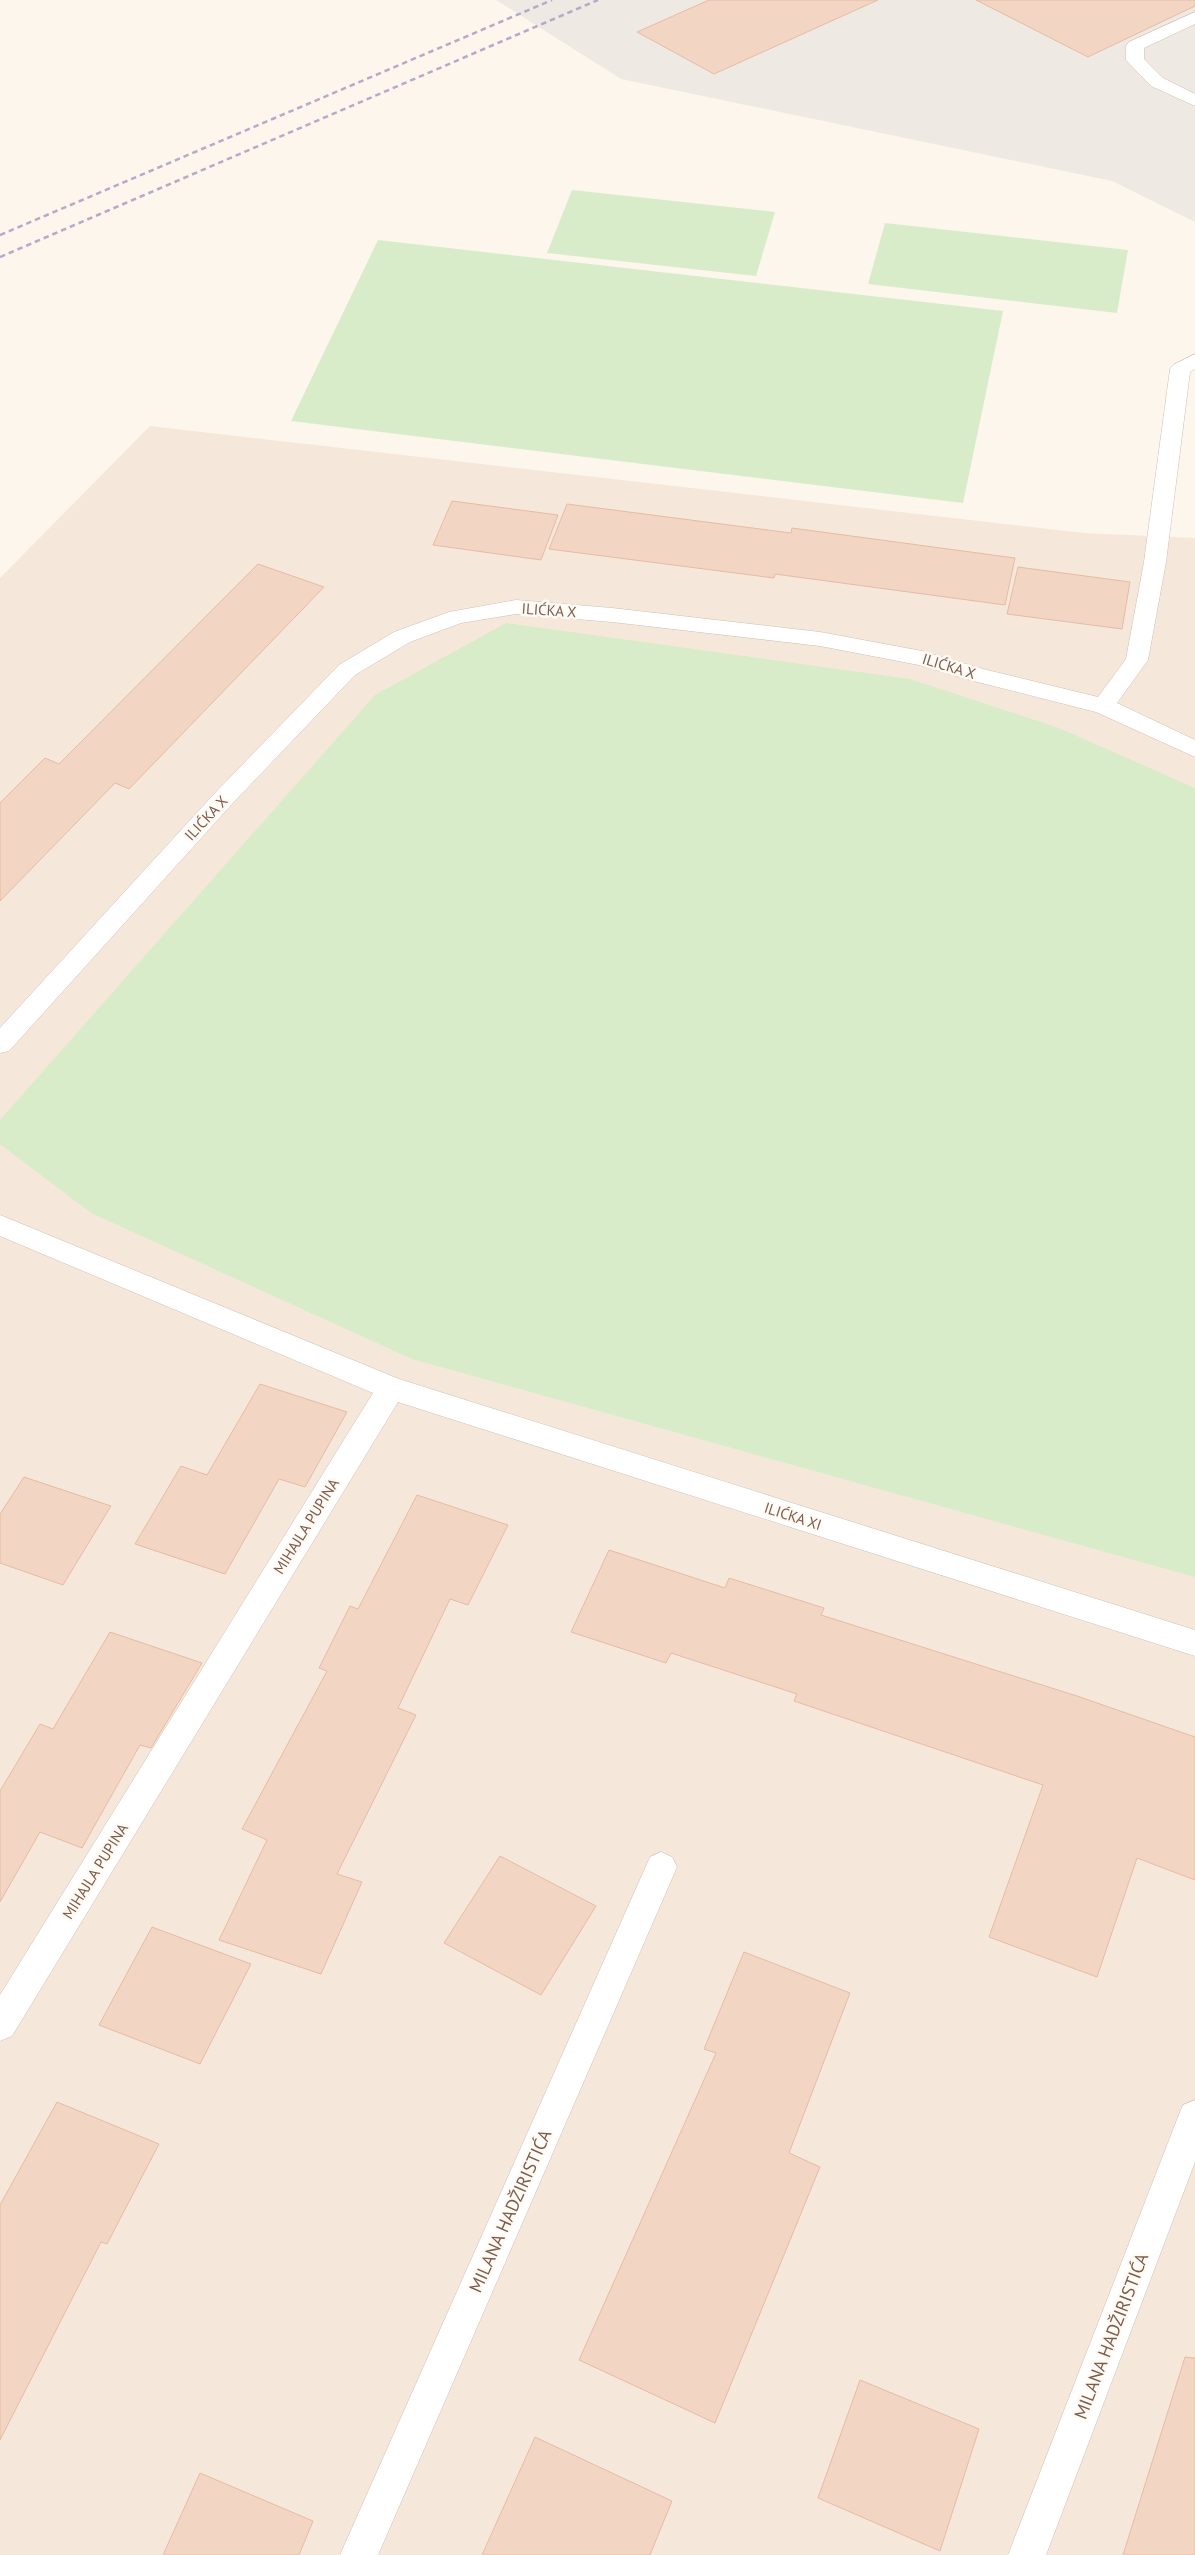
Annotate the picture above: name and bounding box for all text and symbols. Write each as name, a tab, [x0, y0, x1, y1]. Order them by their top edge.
street label: ILIĆKA X	[521, 599, 577, 621]
street label: ILIĆKA X	[920, 649, 978, 683]
street label: ILIĆKA X	[180, 792, 232, 844]
street label: MIHAJLA PUPINA	[269, 1474, 343, 1577]
street label: ILIĆKA XI	[762, 1498, 824, 1534]
street label: MIHAJLA PUPINA	[58, 1819, 132, 1922]
street label: MILANA HADŽIRISTIĆA	[464, 2125, 557, 2296]
street label: MILANA HADŽIRISTIĆA	[1069, 2249, 1153, 2422]

